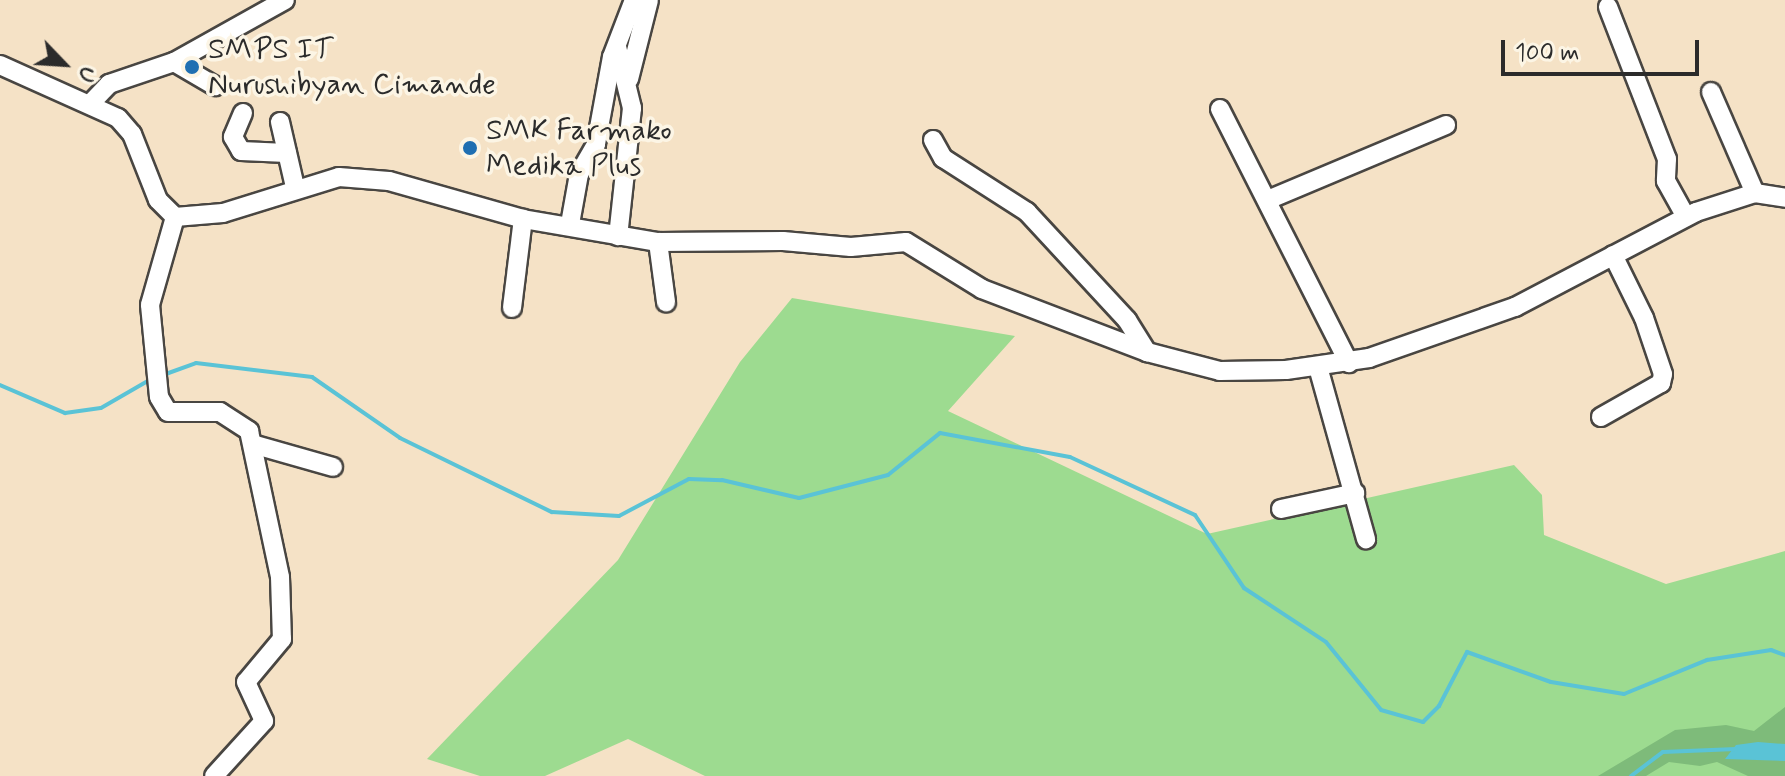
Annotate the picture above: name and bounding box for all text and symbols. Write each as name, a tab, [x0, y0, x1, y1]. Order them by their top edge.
north arrow	[24, 24, 104, 104]
scale bar	[1505, 24, 1703, 74]
place label: SMPS IT Nurushibyan Cimande	[208, 32, 495, 102]
text: 100 m	[1515, 38, 1579, 69]
marker: SMPS IT Nurushibyan Cimande	[183, 58, 201, 76]
text: U	[70, 62, 101, 87]
place label: SMK Farmako Medika Plus	[486, 113, 672, 184]
marker: SMK Farmako Medika Plus	[461, 139, 479, 157]

